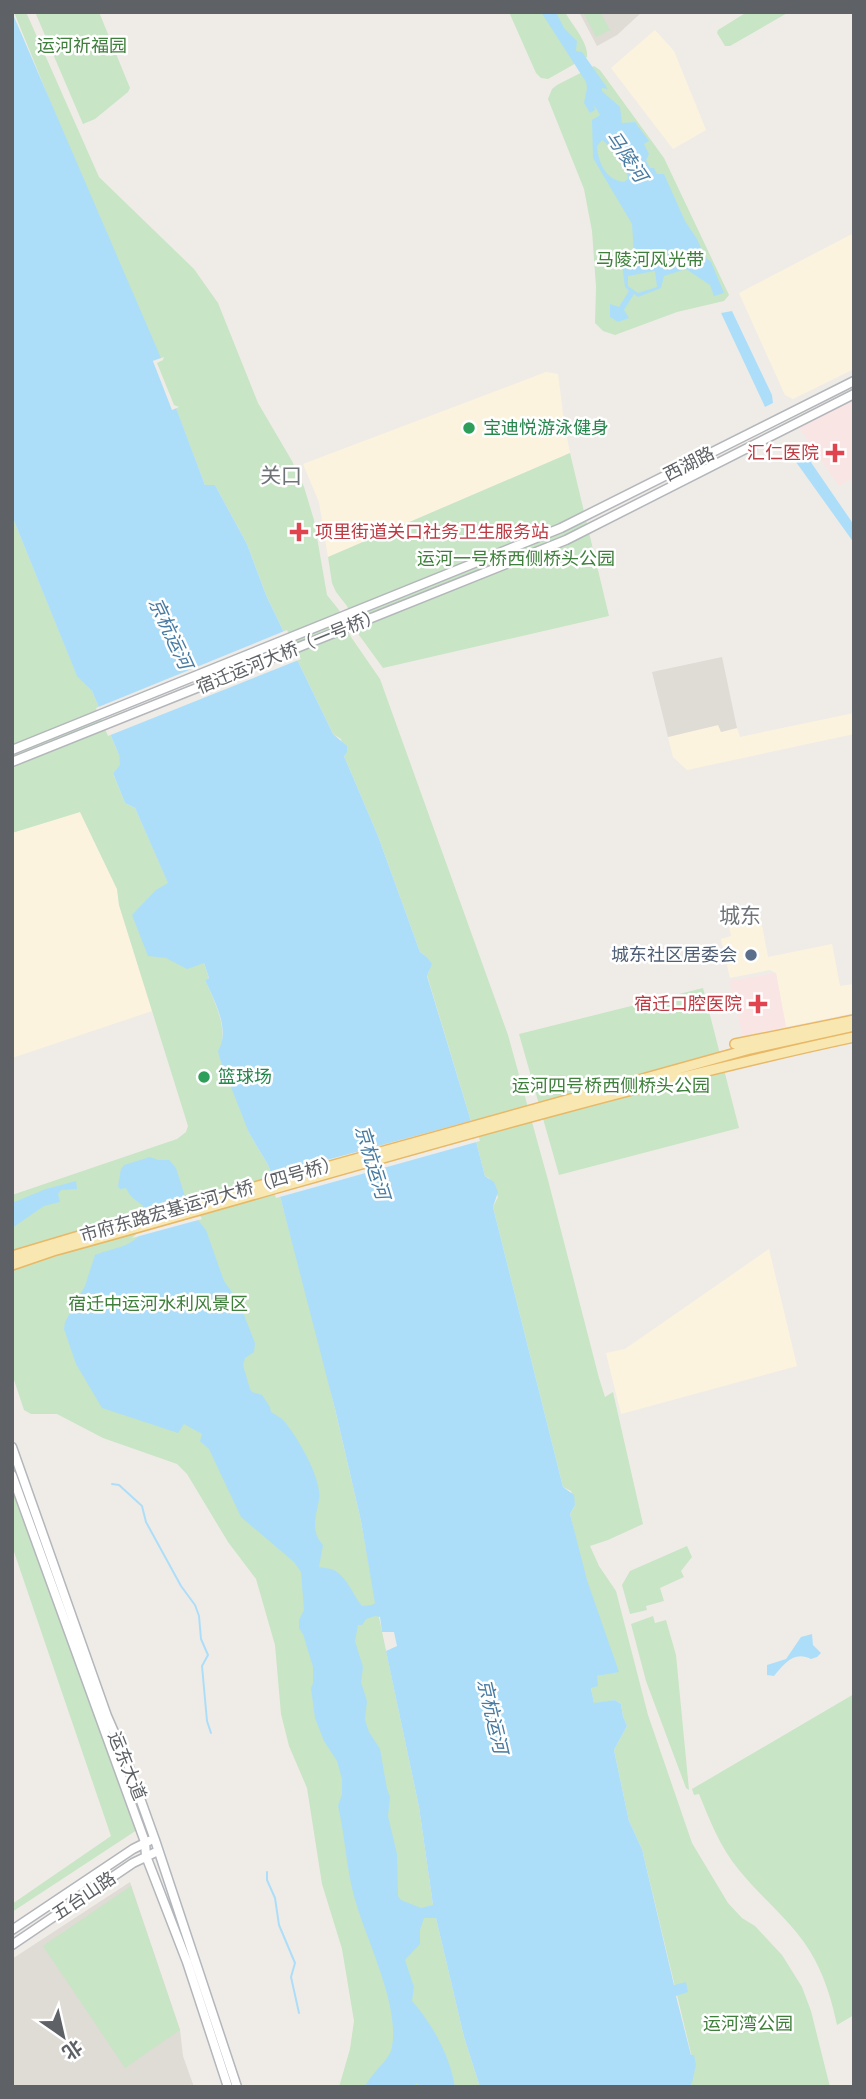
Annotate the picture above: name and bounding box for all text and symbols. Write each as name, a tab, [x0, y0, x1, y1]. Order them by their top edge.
park label: 运河祈福园	[37, 35, 127, 56]
water label: 马陵河	[601, 126, 654, 190]
park label: 马陵河风光带	[596, 249, 704, 270]
place label: 宝迪悦游泳健身	[483, 417, 609, 438]
marker: 宝迪悦游泳健身	[461, 420, 477, 436]
street label: 西湖路	[660, 442, 718, 485]
place label: 汇仁医院	[747, 442, 819, 463]
marker: 汇仁医院	[825, 443, 845, 463]
district label: 关口	[260, 463, 302, 488]
place label: 项里街道关口社务卫生服务站	[315, 521, 549, 542]
marker: 项里街道关口社务卫生服务站	[289, 522, 309, 542]
park label: 运河一号桥西侧桥头公园	[417, 548, 615, 569]
water label: 京杭运河	[144, 594, 199, 676]
street label: 宿迁运河大桥（一号桥）	[193, 604, 385, 697]
district label: 城东	[719, 903, 761, 928]
place label: 城东社区居委会	[611, 944, 737, 965]
marker: 城东社区居委会	[743, 947, 759, 963]
place label: 宿迁口腔医院	[634, 993, 742, 1014]
marker: 宿迁口腔医院	[748, 994, 768, 1014]
place label: 篮球场	[218, 1066, 272, 1087]
marker: 篮球场	[196, 1069, 212, 1085]
park label: 运河四号桥西侧桥头公园	[512, 1075, 710, 1096]
water label: 京杭运河	[350, 1122, 396, 1206]
street label: 市府东路宏基运河大桥（四号桥）	[77, 1151, 343, 1246]
park label: 宿迁中运河水利风景区	[68, 1293, 248, 1314]
water label: 京杭运河	[473, 1676, 513, 1760]
street label: 运东大道	[104, 1729, 151, 1803]
street label: 五台山路	[48, 1867, 119, 1924]
north arrow	[28, 2001, 98, 2071]
park label: 运河湾公园	[703, 2013, 793, 2034]
text: 北	[58, 2035, 87, 2065]

